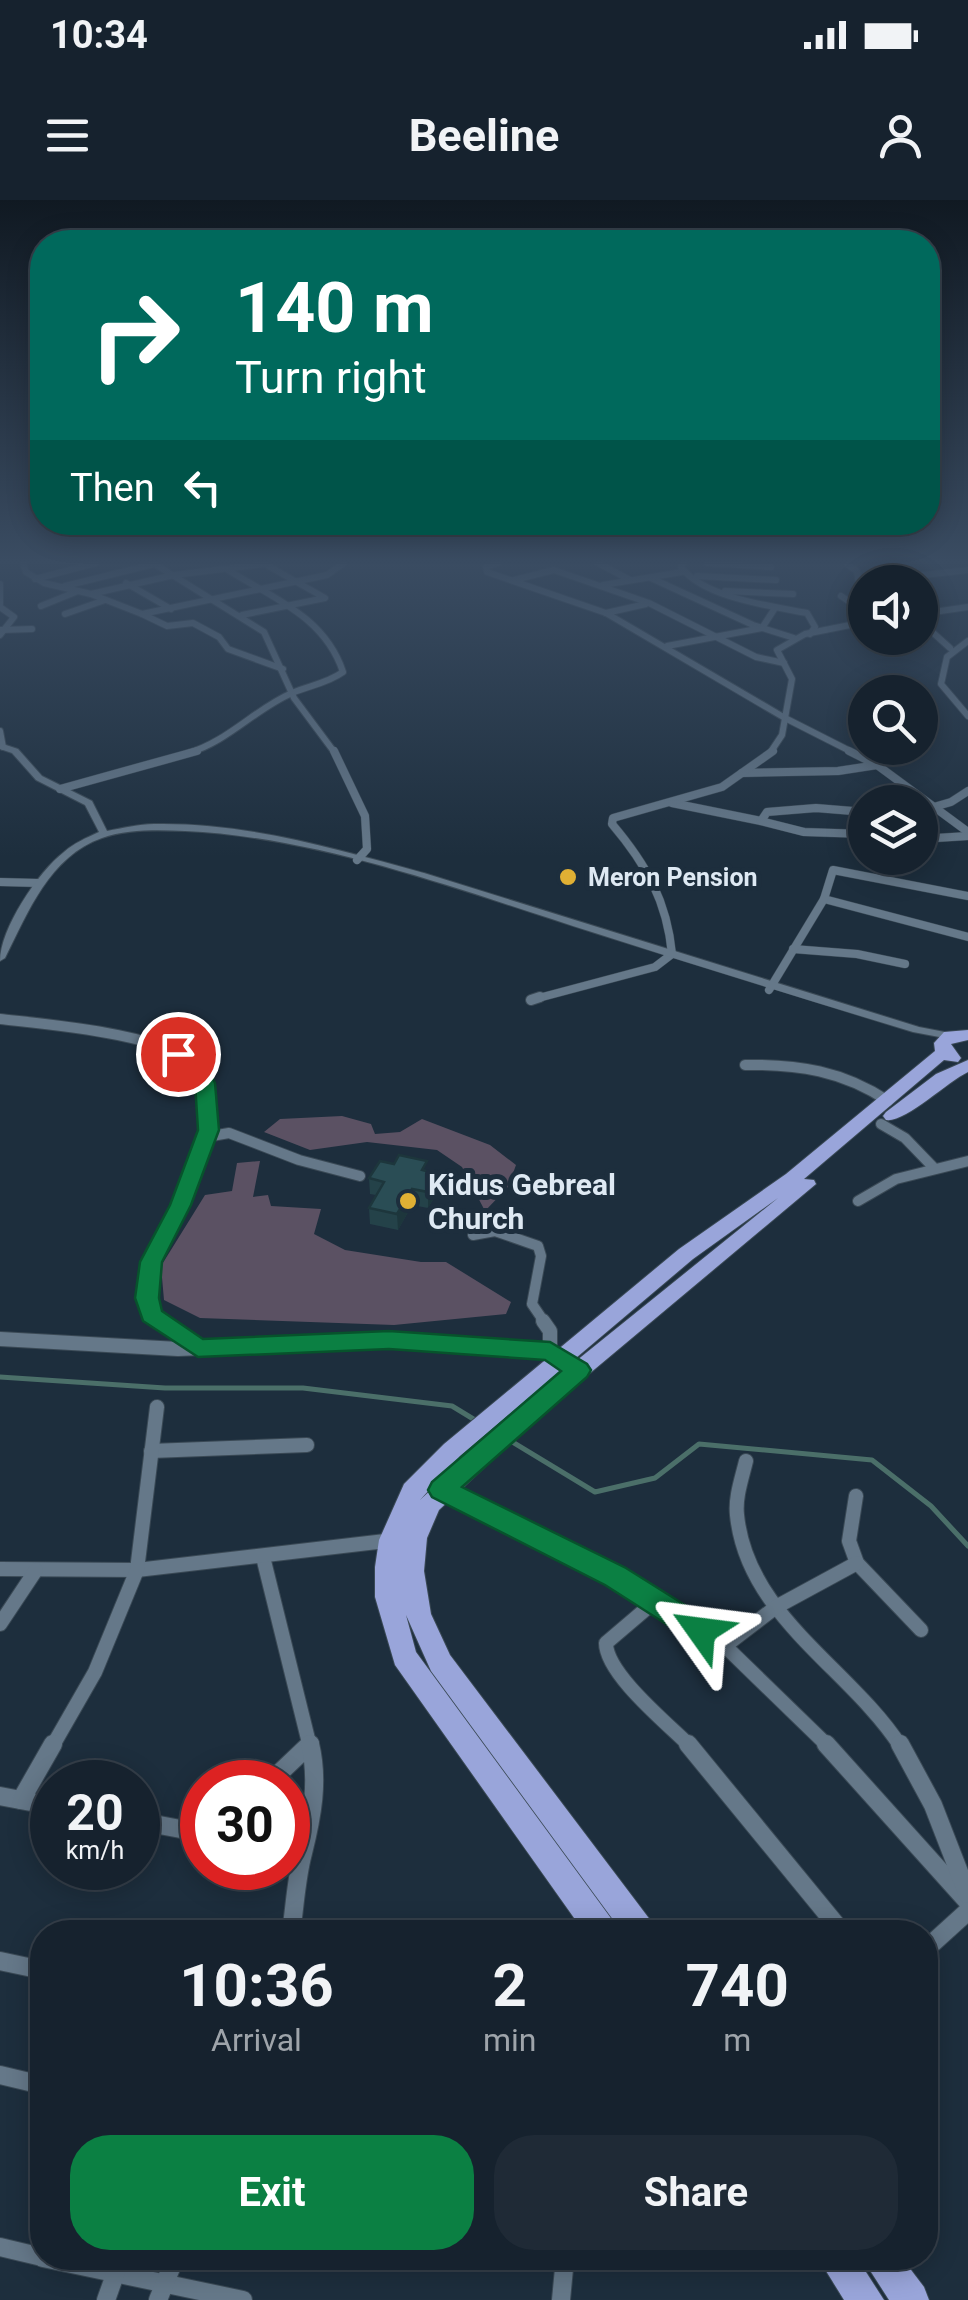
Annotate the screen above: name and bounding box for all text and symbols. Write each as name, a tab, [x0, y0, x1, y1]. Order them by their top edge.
text: 10:34	[50, 13, 148, 57]
icon: menu	[40, 108, 95, 163]
icon: person	[873, 108, 928, 163]
text: Beeline	[409, 109, 559, 162]
text: 140 m	[235, 267, 434, 349]
icon: right	[70, 270, 200, 400]
text: Turn right	[235, 351, 427, 404]
icon: left	[175, 460, 230, 515]
text: Then	[70, 466, 155, 510]
map controls	[848, 565, 938, 875]
button: sound	[848, 565, 938, 655]
button: search	[848, 675, 938, 765]
button: layers	[848, 785, 938, 875]
place label: Meron Pension	[588, 863, 758, 892]
marker: Meron Pension	[557, 866, 579, 888]
pin	[136, 1012, 221, 1097]
icon: arrive	[151, 1027, 206, 1082]
place label: Kidus Gebreal Church	[428, 1167, 616, 1236]
marker: Kidus Gebreal Church	[397, 1190, 419, 1212]
position arrow	[649, 1579, 753, 1683]
speed limit sign: 30	[180, 1760, 310, 1890]
text: 20	[66, 1784, 124, 1842]
text: km/h	[66, 1836, 124, 1865]
text: 10:36	[179, 1950, 334, 2021]
text: 2	[492, 1950, 527, 2021]
text: 740	[686, 1950, 789, 2021]
text: Arrival	[211, 2021, 302, 2059]
text: min	[483, 2021, 536, 2059]
text: m	[723, 2021, 751, 2059]
button: Exit	[70, 2135, 474, 2250]
button: Share	[494, 2135, 898, 2250]

